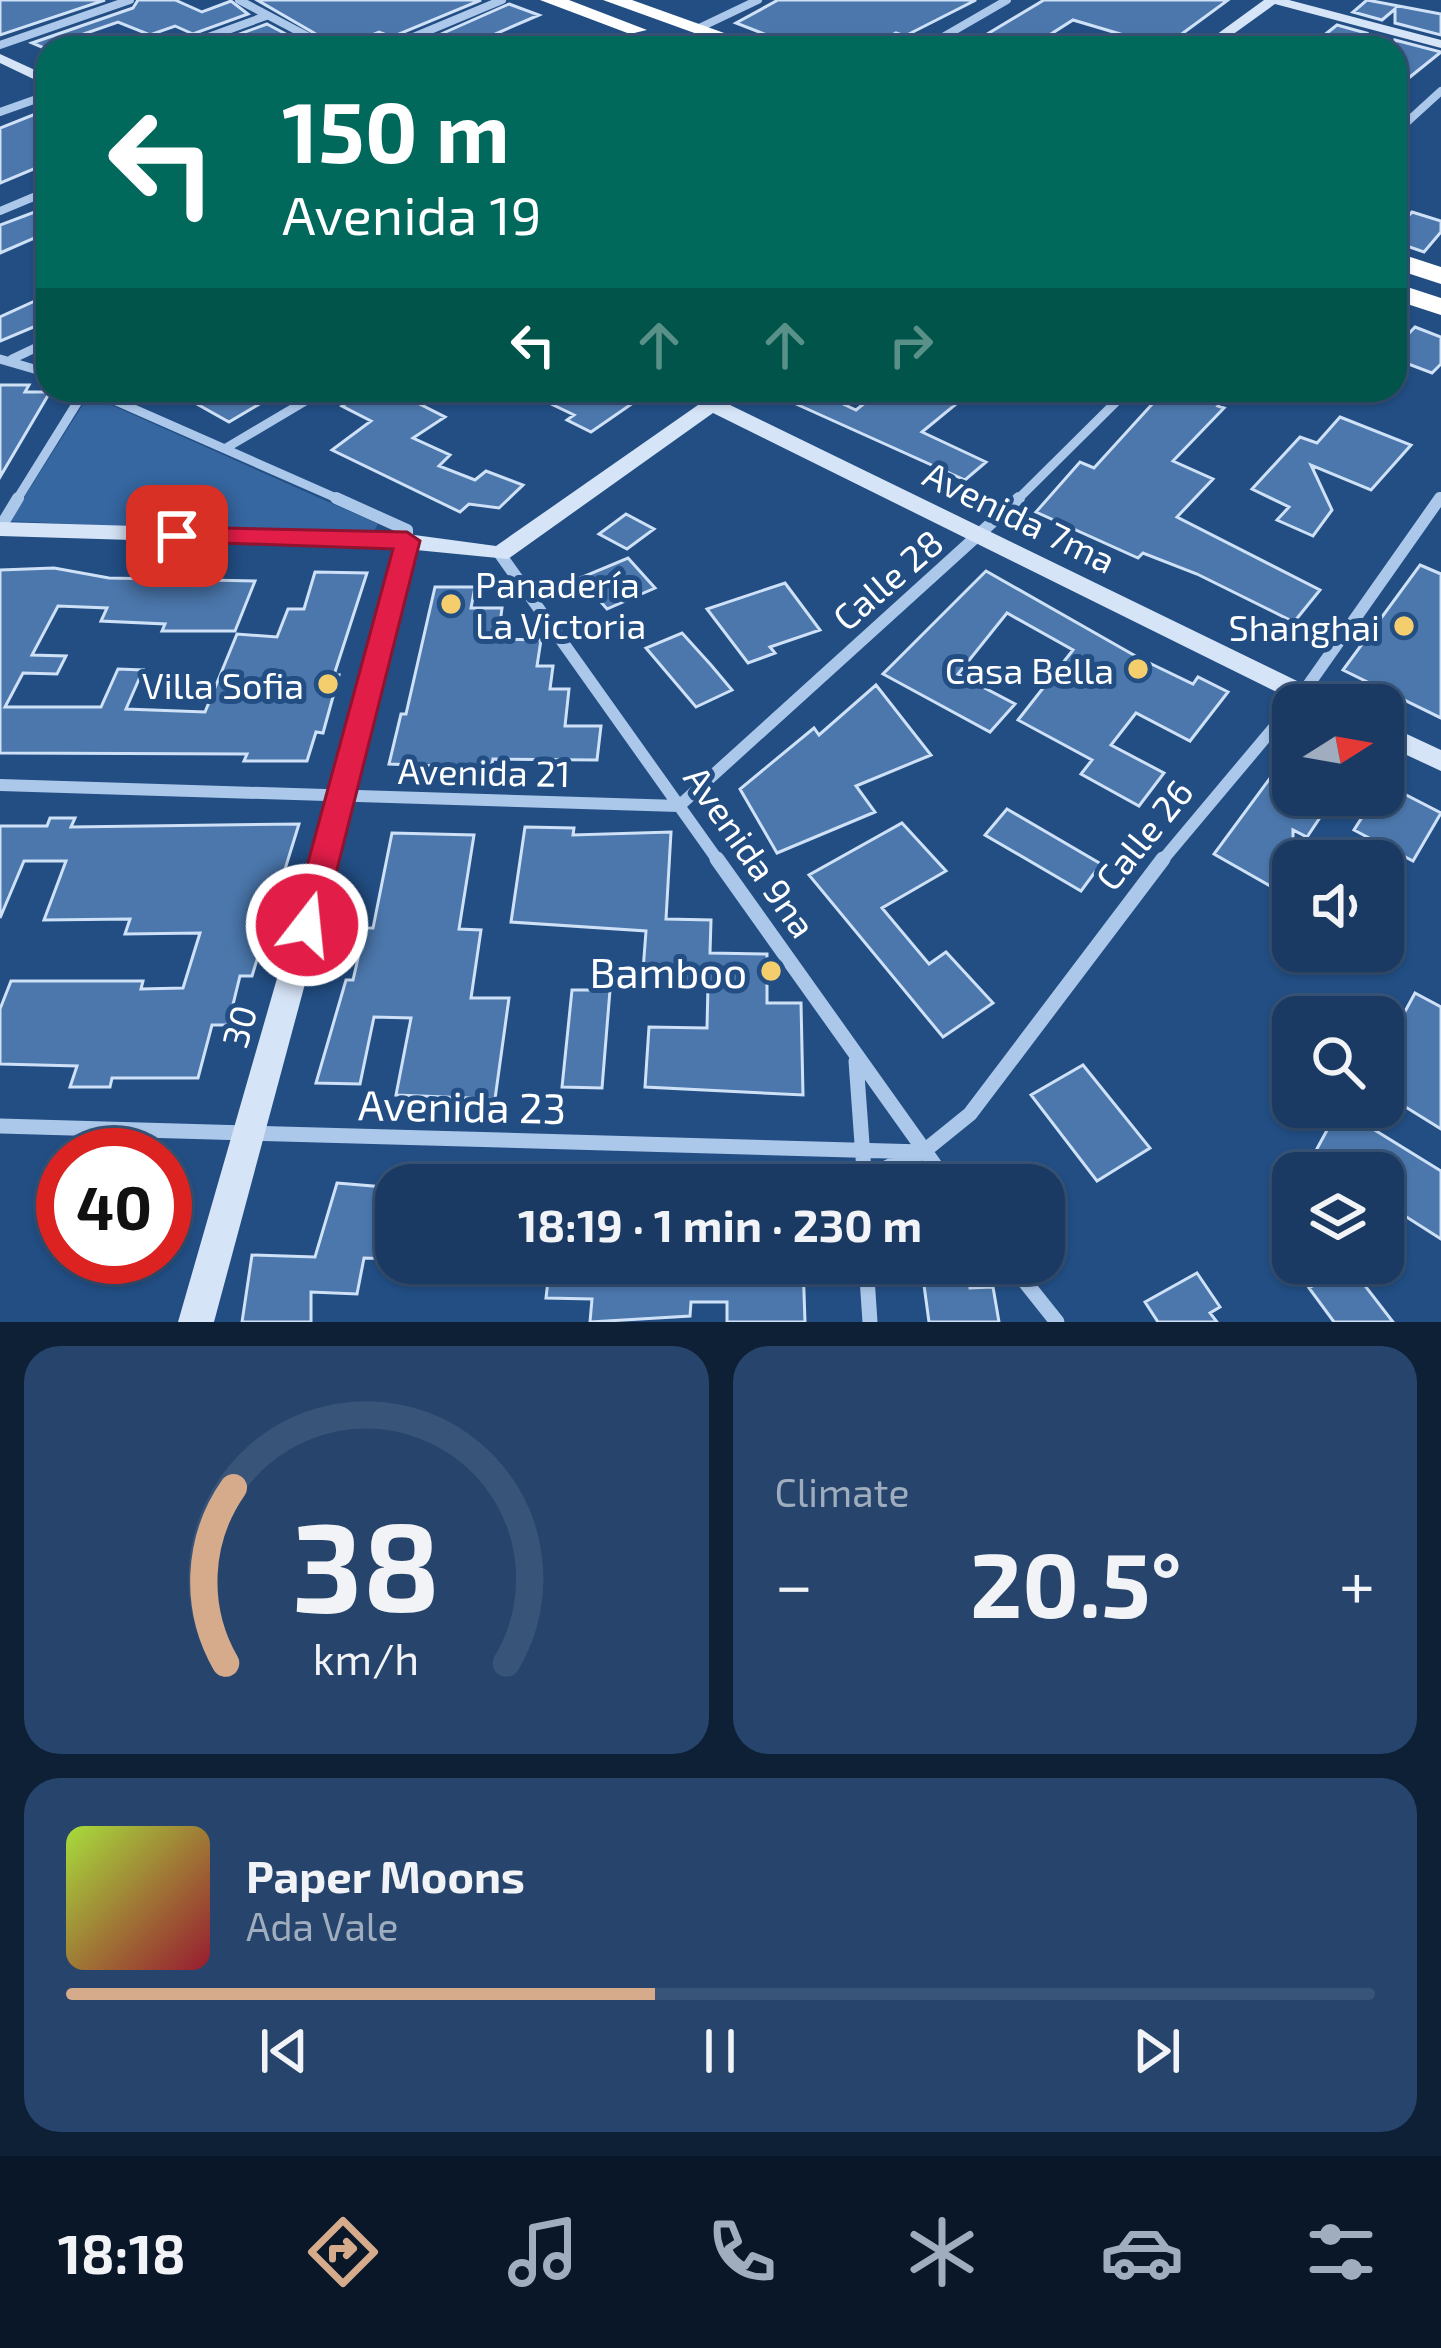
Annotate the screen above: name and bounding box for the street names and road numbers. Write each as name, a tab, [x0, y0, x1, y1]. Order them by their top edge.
street label: Avenida 7ma	[917, 451, 1123, 581]
street label: Calle 28	[823, 520, 951, 638]
street label: Avenida 21	[397, 748, 571, 794]
street label: Avenida 9na	[676, 757, 826, 945]
street label: Calle 26	[1085, 770, 1201, 898]
street label: 30	[212, 1000, 264, 1052]
street label: Avenida 23	[358, 1078, 566, 1132]

